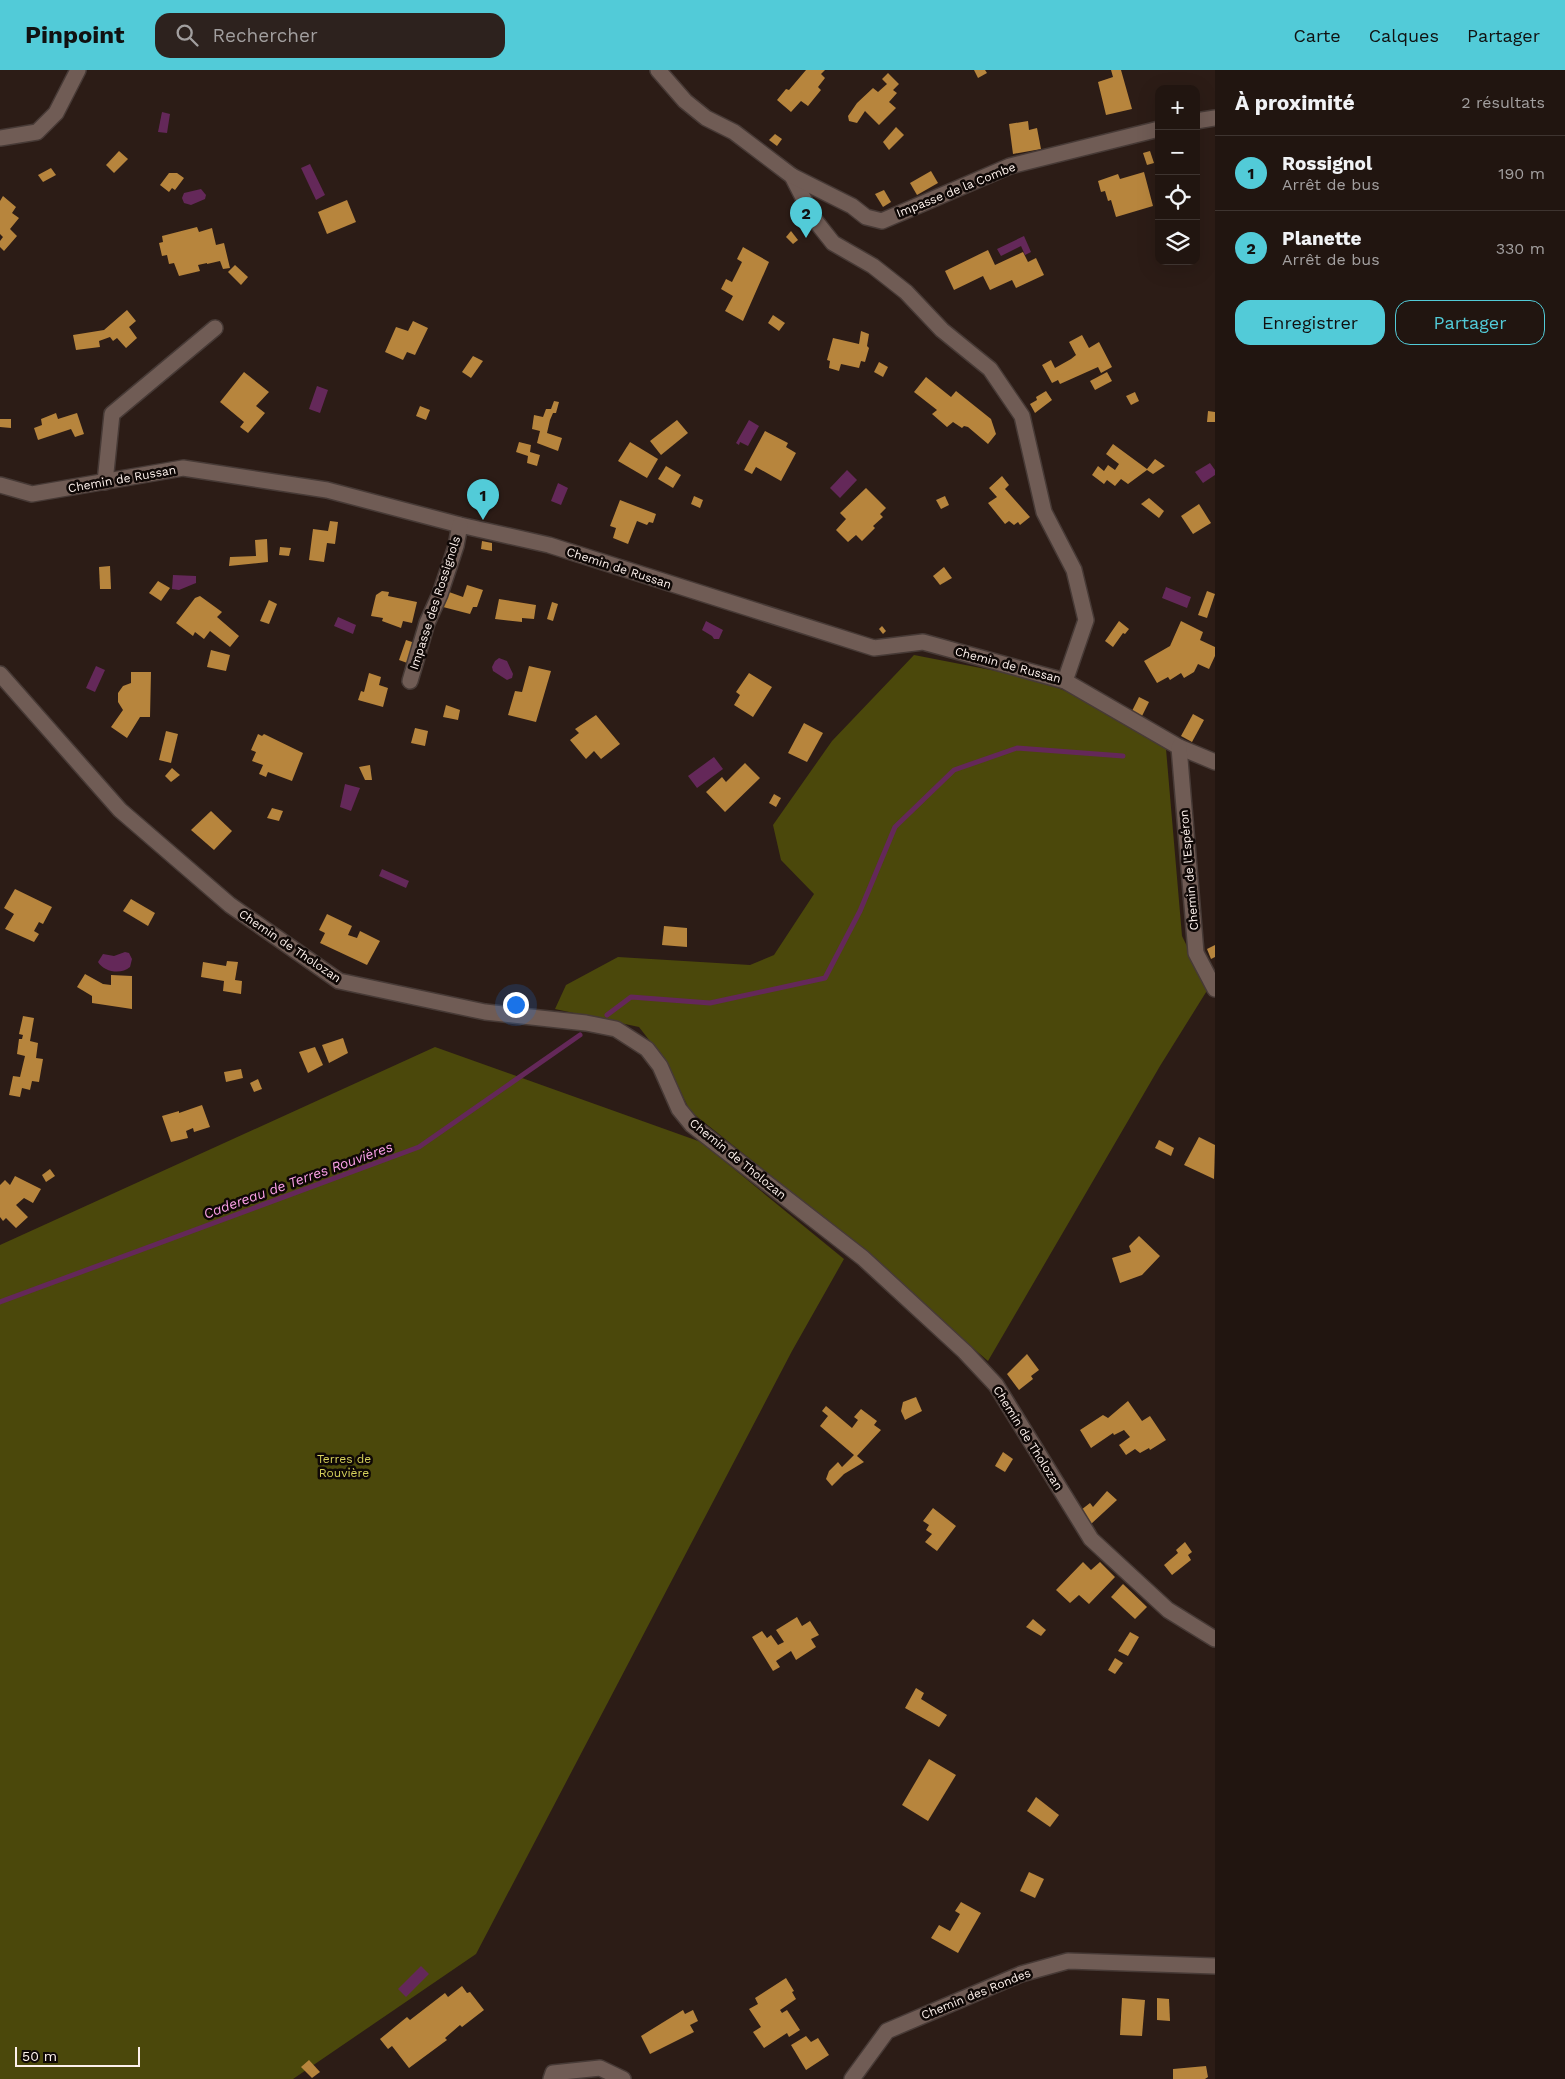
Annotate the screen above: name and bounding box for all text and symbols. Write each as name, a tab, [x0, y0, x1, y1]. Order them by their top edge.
search box	[155, 13, 505, 58]
text: Pinpoint	[25, 21, 125, 49]
icon: search	[173, 21, 201, 49]
text: Rechercher	[213, 24, 318, 47]
text: Carte	[1293, 25, 1341, 46]
text: Calques	[1369, 25, 1439, 46]
text: Partager	[1467, 25, 1540, 46]
map controls	[1155, 85, 1200, 265]
button: +	[1155, 85, 1200, 130]
text: À proximité	[1235, 90, 1355, 115]
text: 2 résultats	[1461, 93, 1545, 112]
button: −	[1155, 130, 1200, 175]
text: Rossignol	[1282, 152, 1372, 175]
street label: Impasse de la Combe	[894, 160, 1018, 220]
text: 1	[1248, 164, 1254, 183]
text: 190 m	[1498, 164, 1545, 183]
button: locate	[1155, 175, 1200, 220]
text: Arrêt de bus	[1282, 175, 1380, 194]
pin: 2	[790, 197, 822, 238]
button: layers	[1155, 220, 1200, 265]
text: Planette	[1282, 227, 1362, 250]
text: 2	[1246, 239, 1256, 258]
text: 330 m	[1496, 239, 1545, 258]
text: Arrêt de bus	[1282, 250, 1380, 269]
button: Enregistrer	[1235, 300, 1385, 345]
button: Partager	[1395, 300, 1545, 345]
street label: Chemin de Russan	[67, 463, 177, 495]
pin: 1	[467, 479, 499, 520]
street label: Impasse des Rossignols	[407, 534, 463, 672]
street label: Chemin de Russan	[565, 544, 673, 592]
street label: Chemin de Russan	[953, 644, 1063, 686]
street label: Chemin de l'Espéron	[1177, 809, 1201, 931]
street label: Chemin de Tholozan	[236, 907, 344, 985]
your location	[503, 992, 529, 1018]
street label: Chemin de Tholozan	[687, 1116, 789, 1202]
water label: Cadereau de Terres Rouvières	[201, 1138, 395, 1222]
street label: Chemin de Tholozan	[990, 1383, 1066, 1493]
park label: Terres de Rouvière	[317, 1452, 371, 1480]
street label: Chemin des Rondes	[919, 1966, 1033, 2022]
scale bar	[15, 2044, 140, 2067]
text: 50 m	[22, 2048, 57, 2064]

